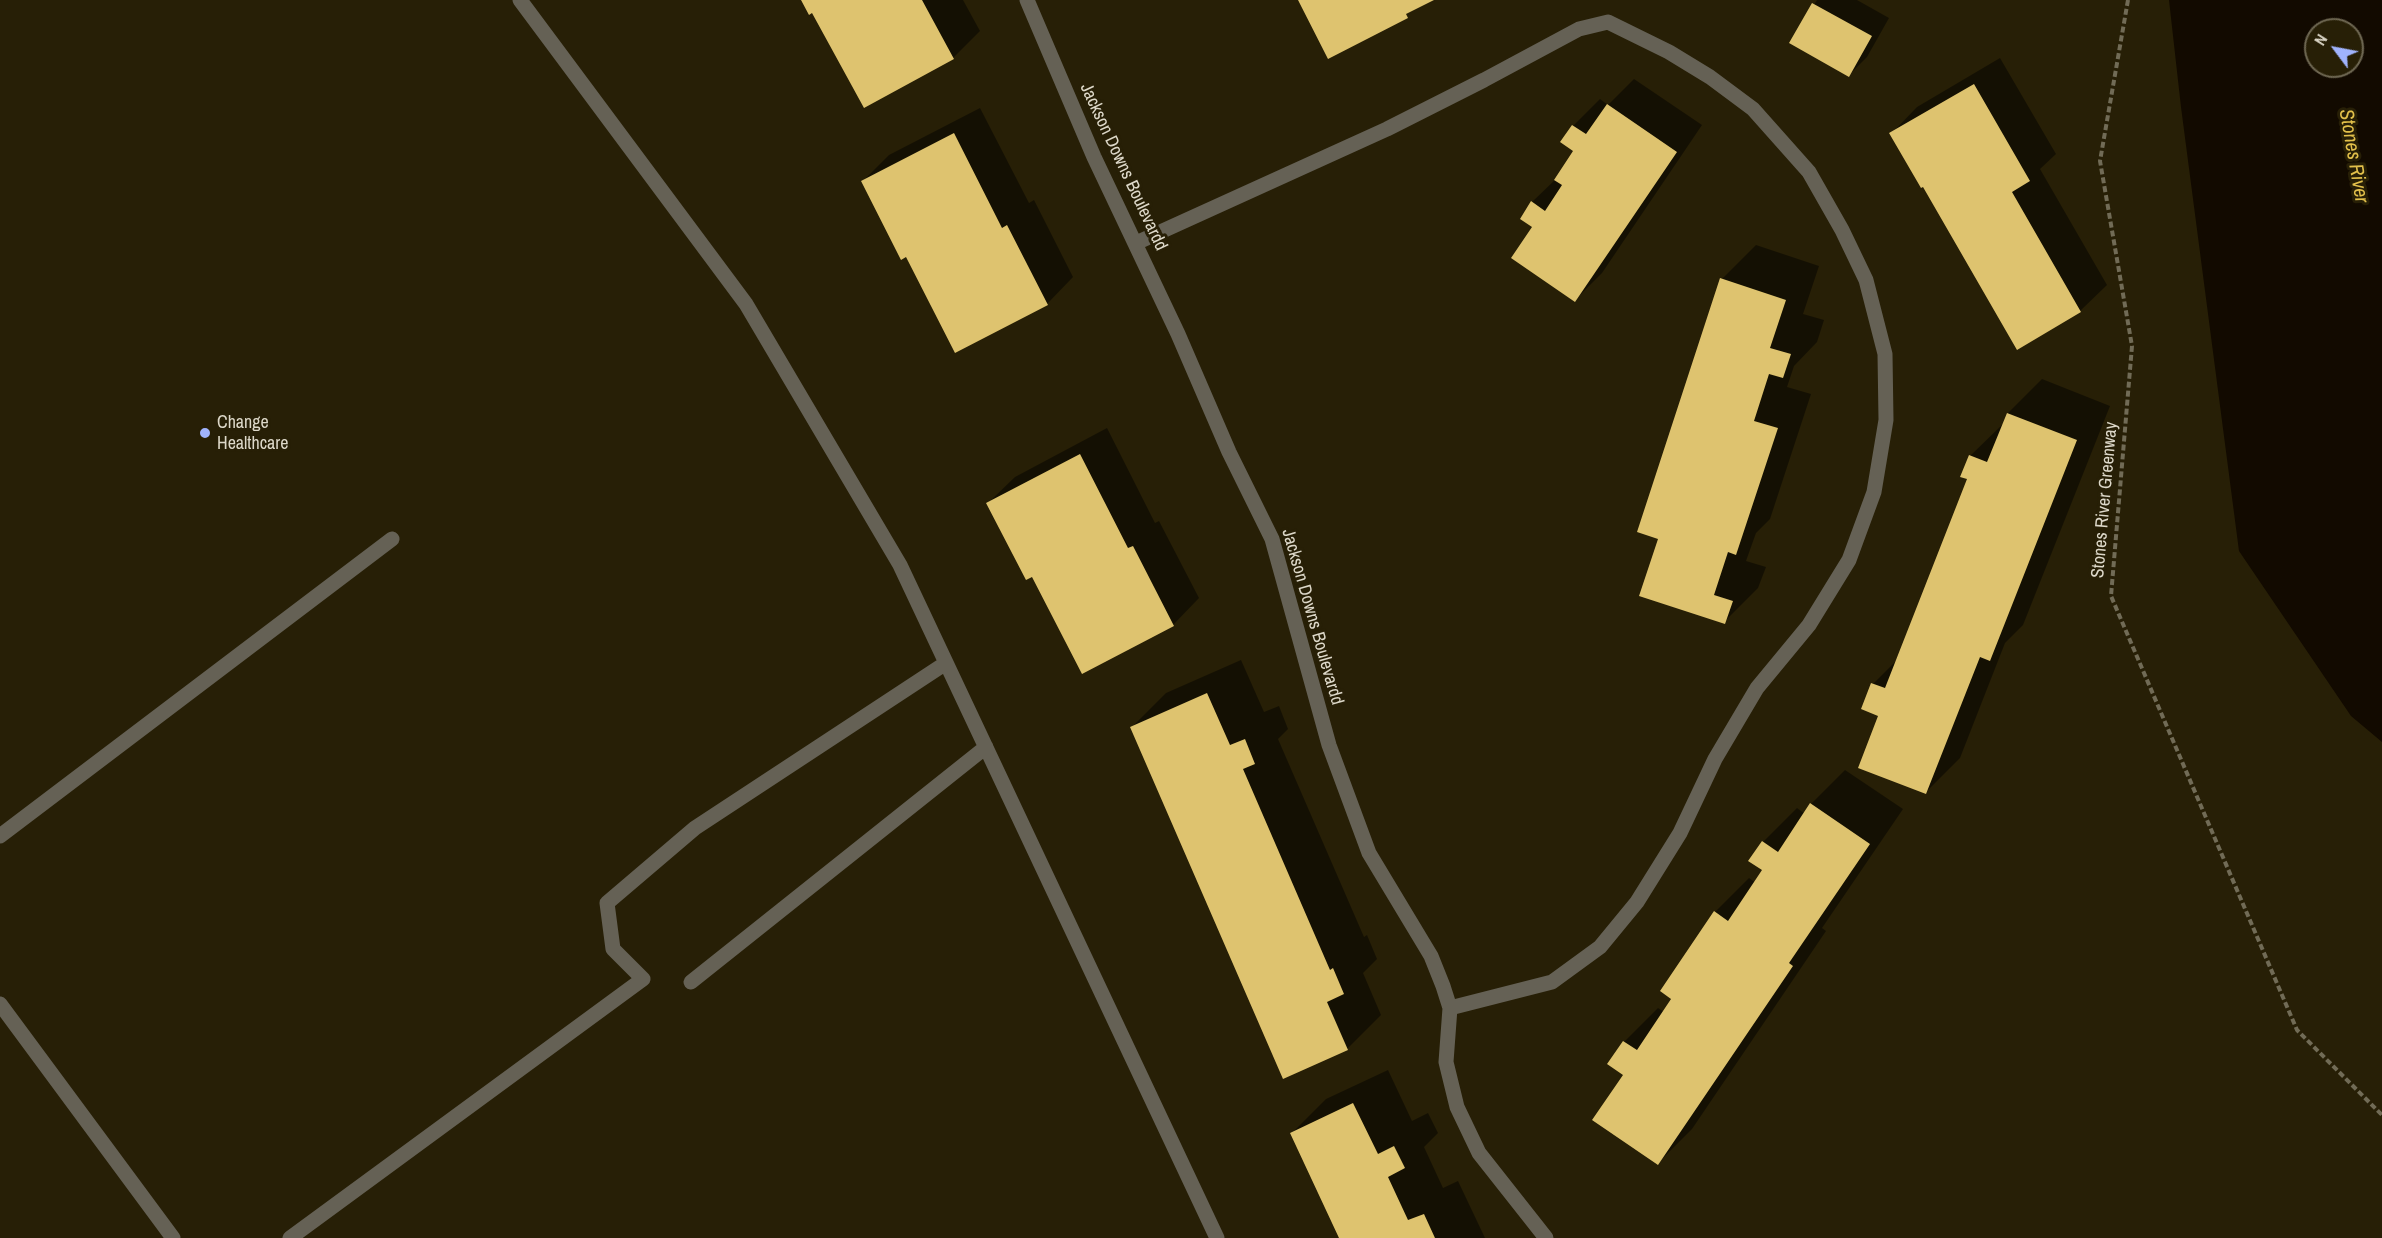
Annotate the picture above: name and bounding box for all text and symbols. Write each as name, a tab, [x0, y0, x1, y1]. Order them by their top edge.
north arrow	[2304, 18, 2364, 78]
text: N	[2309, 30, 2332, 49]
street label: Jackson Downs Boulevardd	[1075, 80, 1171, 254]
water label: Stones River	[2333, 107, 2373, 205]
place label: Change Healthcare	[217, 412, 288, 454]
street label: Stones River Greenway	[2087, 421, 2123, 579]
marker: Change Healthcare	[198, 426, 212, 440]
street label: Jackson Downs Boulevardd	[1277, 526, 1347, 708]

